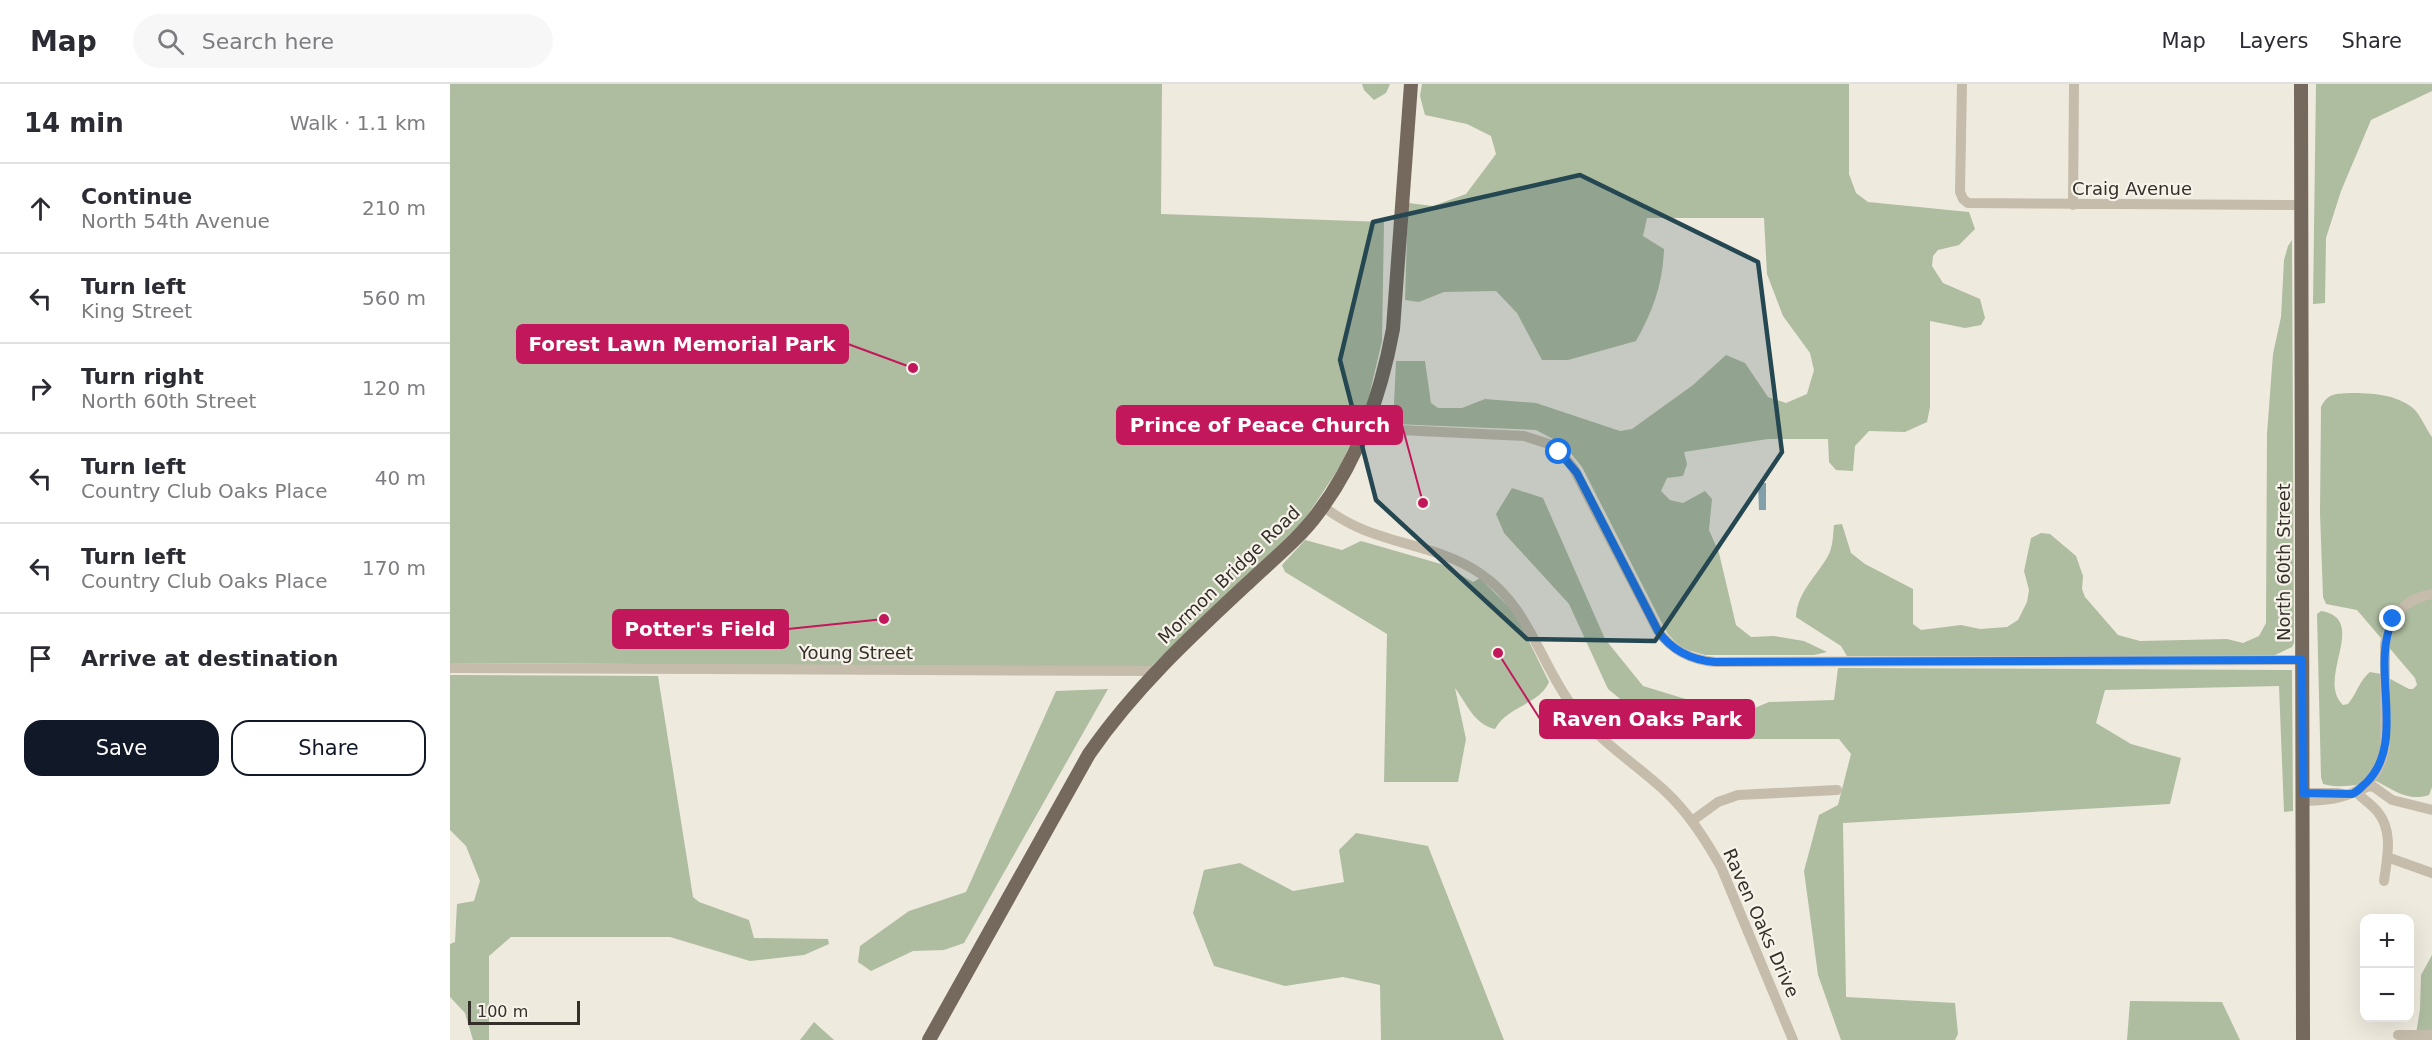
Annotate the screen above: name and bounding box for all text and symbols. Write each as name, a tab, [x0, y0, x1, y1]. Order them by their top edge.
search box	[133, 14, 553, 68]
text: Map	[30, 25, 97, 58]
icon: search	[154, 25, 187, 58]
text: Search here	[202, 29, 334, 54]
text: Map	[2162, 29, 2206, 53]
text: Layers	[2239, 29, 2308, 53]
text: Share	[2341, 29, 2402, 53]
text: 14 min	[24, 108, 124, 138]
text: Walk · 1.1 km	[290, 111, 426, 135]
street label: Craig Avenue	[2072, 178, 2192, 199]
text: Continue	[81, 184, 192, 209]
icon: ahead	[24, 192, 57, 225]
text: 210 m	[362, 196, 426, 220]
text: North 54th Avenue	[81, 209, 270, 233]
text: Turn left	[81, 274, 186, 299]
icon: left	[24, 282, 57, 315]
text: 560 m	[362, 286, 426, 310]
text: King Street	[81, 299, 192, 323]
callout: Forest Lawn Memorial Park	[517, 325, 848, 363]
text: Forest Lawn Memorial Park	[528, 332, 836, 356]
text: Turn right	[81, 364, 204, 389]
icon: right	[24, 372, 57, 405]
text: 120 m	[362, 376, 426, 400]
text: North 60th Street	[81, 389, 256, 413]
callout: Prince of Peace Church	[1117, 406, 1402, 444]
text: Prince of Peace Church	[1130, 413, 1390, 437]
route start	[1545, 438, 1571, 464]
text: Turn left	[81, 454, 186, 479]
icon: left	[24, 462, 57, 495]
text: 40 m	[375, 466, 426, 490]
text: Country Club Oaks Place	[81, 479, 328, 503]
street label: North 60th Street	[2273, 483, 2294, 641]
street label: Mormon Bridge Road	[1153, 501, 1304, 648]
text: Turn left	[81, 544, 186, 569]
icon: left	[24, 552, 57, 585]
text: 170 m	[362, 556, 426, 580]
text: Country Club Oaks Place	[81, 569, 328, 593]
route end	[2379, 605, 2405, 631]
callout: Potter's Field	[613, 610, 788, 648]
text: Potter's Field	[624, 617, 776, 641]
icon: arrive	[24, 642, 57, 675]
street label: Young Street	[798, 642, 913, 663]
text: Arrive at destination	[81, 646, 338, 671]
callout: Raven Oaks Park	[1540, 700, 1754, 738]
text: Raven Oaks Park	[1552, 707, 1743, 731]
button: Save	[24, 720, 219, 776]
button: Share	[231, 720, 426, 776]
street label: Raven Oaks Drive	[1719, 845, 1804, 1000]
map controls	[2360, 914, 2414, 1022]
button: +	[2360, 914, 2414, 968]
button: −	[2360, 968, 2414, 1022]
scale bar	[468, 998, 580, 1026]
text: 100 m	[477, 1002, 528, 1021]

